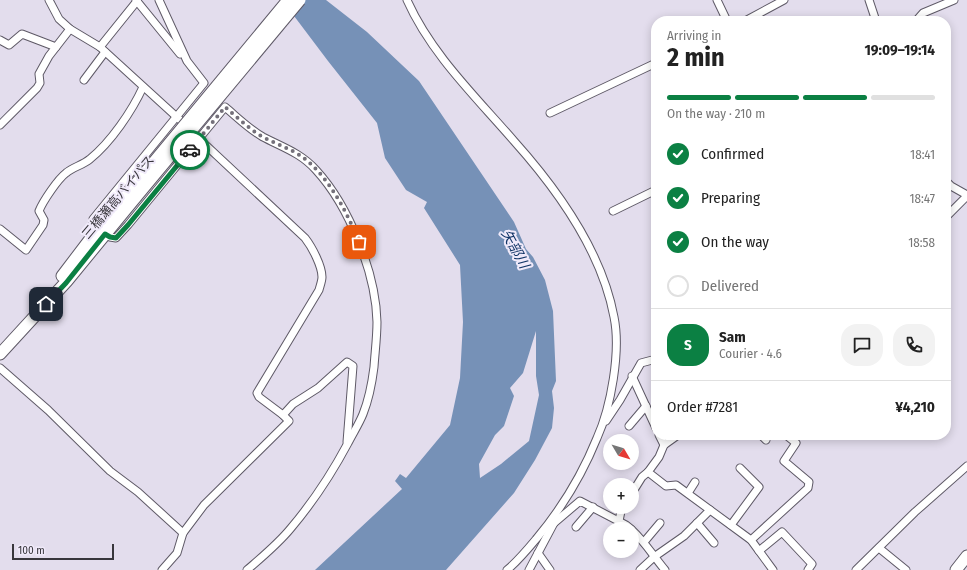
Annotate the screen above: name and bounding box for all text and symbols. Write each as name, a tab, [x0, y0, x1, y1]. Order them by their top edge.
text: Arriving in	[667, 28, 721, 43]
text: 19:09–19:14	[864, 41, 935, 59]
text: 2 min	[667, 42, 725, 73]
text: On the way · 210 m	[667, 106, 765, 121]
courier	[170, 130, 210, 170]
icon: car	[179, 139, 201, 161]
icon: check	[667, 143, 689, 165]
text: Confirmed	[701, 145, 764, 163]
text: 18:41	[910, 147, 935, 162]
street label: 三橋瀬高バイパス	[79, 152, 157, 242]
icon: check	[667, 187, 689, 209]
text: Preparing	[701, 189, 760, 207]
text: 18:47	[909, 191, 935, 206]
pin	[342, 225, 376, 259]
water label: 矢部川	[497, 227, 534, 273]
icon: bag	[348, 231, 370, 253]
icon: check	[667, 231, 689, 253]
text: On the way	[701, 233, 769, 251]
text: 18:58	[908, 235, 935, 250]
text: Delivered	[701, 277, 759, 295]
pin	[29, 287, 63, 321]
icon: home	[35, 293, 57, 315]
button: chat	[841, 324, 883, 366]
button: phone	[893, 324, 935, 366]
text: Sam	[719, 328, 746, 346]
text: S	[684, 336, 692, 354]
text: Courier · 4.6	[719, 346, 782, 361]
text: Order #7281	[667, 398, 738, 416]
text: ¥4,210	[895, 398, 935, 416]
north arrow	[603, 434, 639, 470]
map controls	[603, 434, 639, 558]
button: +	[603, 478, 639, 514]
button: −	[603, 522, 639, 558]
scale bar	[12, 542, 114, 561]
text: 100 m	[18, 544, 45, 557]

